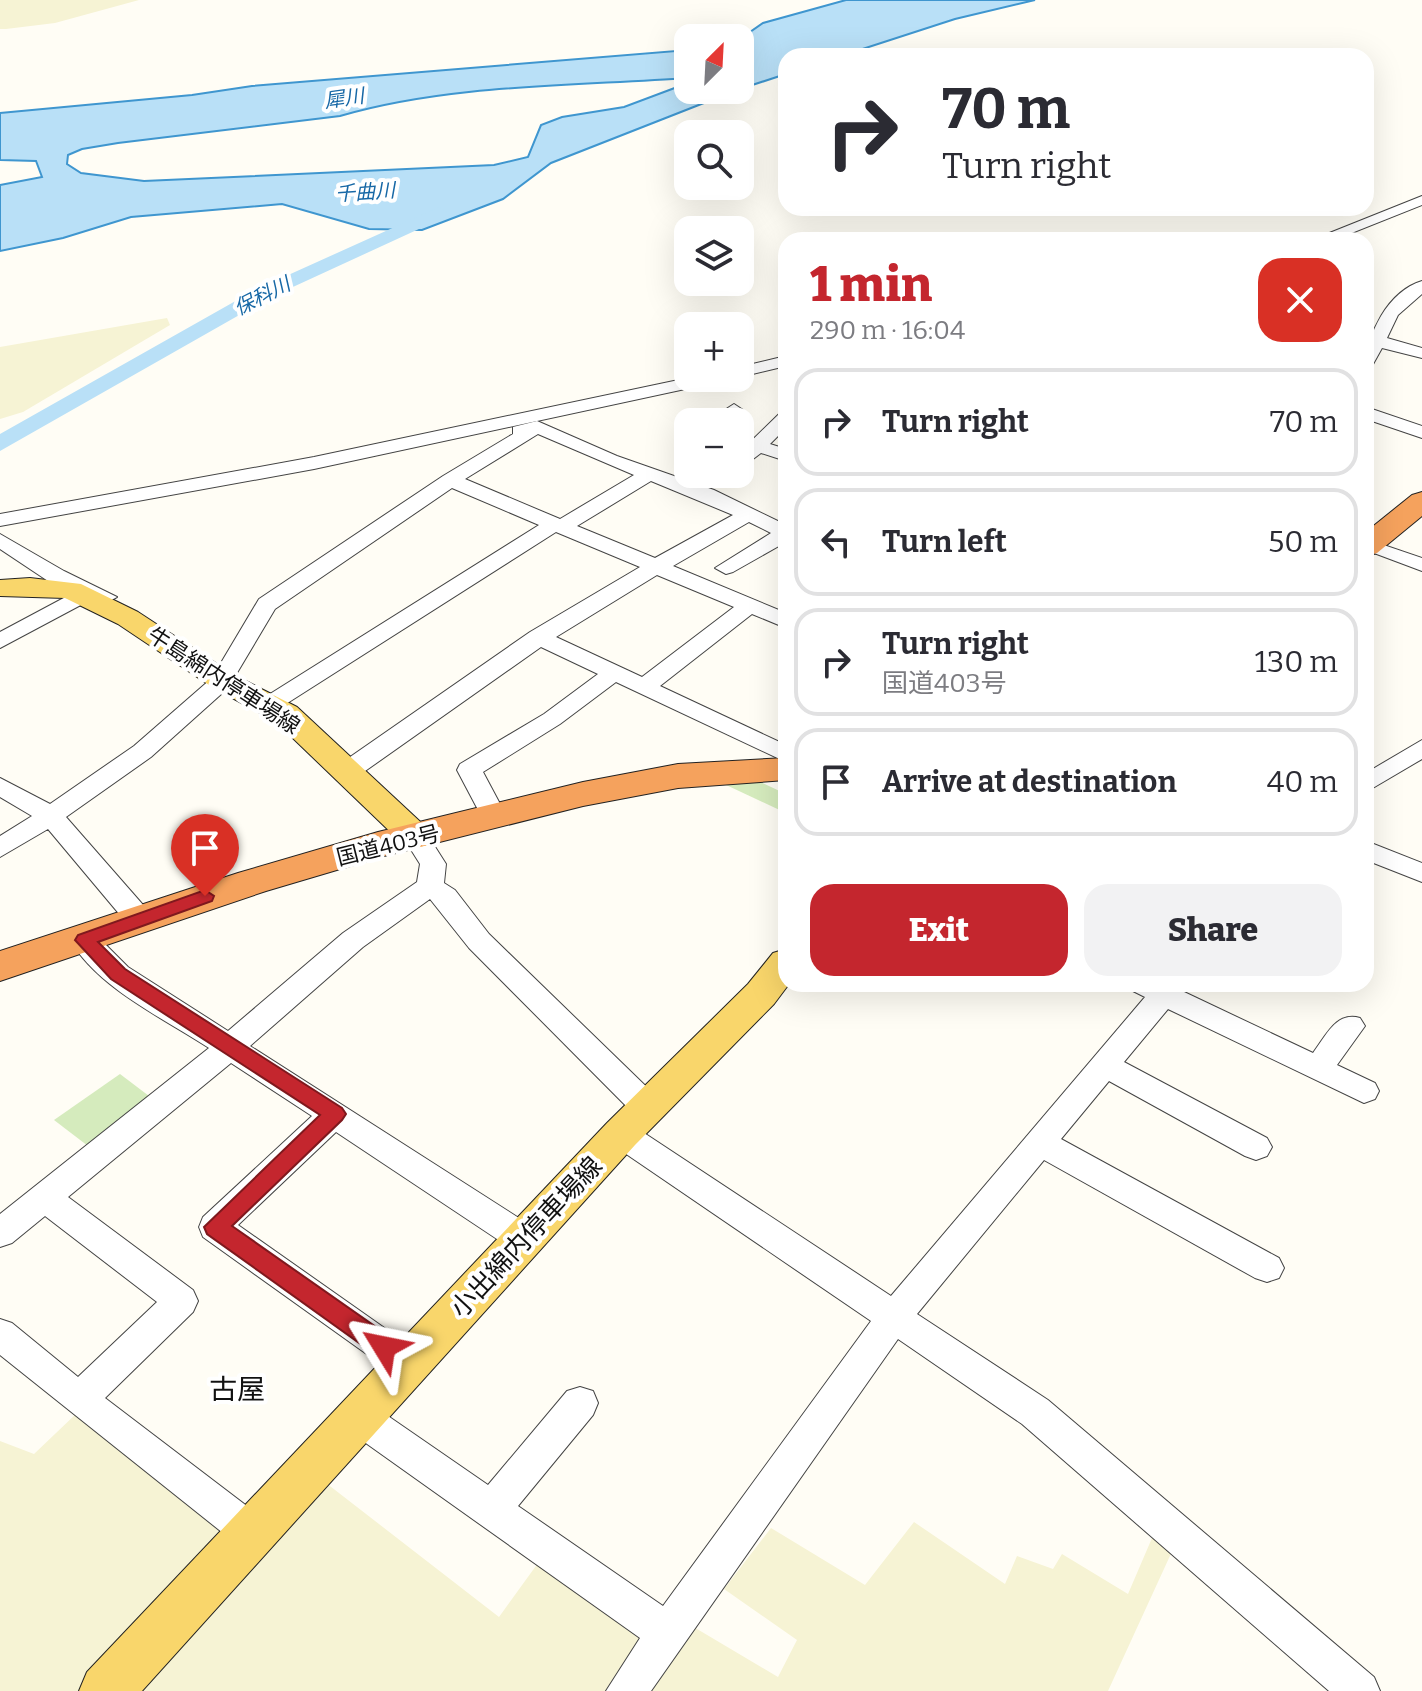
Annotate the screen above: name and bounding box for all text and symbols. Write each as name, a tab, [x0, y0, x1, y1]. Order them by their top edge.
north arrow	[674, 24, 754, 104]
map controls	[674, 24, 754, 488]
text: 70 m	[942, 76, 1070, 143]
icon: right	[810, 80, 914, 184]
water label: 犀川	[323, 83, 367, 113]
button: search	[674, 120, 754, 200]
text: Turn right	[942, 144, 1111, 188]
water label: 千曲川	[334, 178, 398, 206]
button: layers	[674, 216, 754, 296]
text: 1 min	[810, 256, 932, 314]
button: close	[1258, 258, 1342, 342]
water label: 保科川	[230, 271, 296, 320]
button: +	[674, 312, 754, 392]
text: 290 m · 16:04	[810, 315, 965, 346]
icon: right	[814, 400, 858, 444]
text: Turn right	[882, 404, 1029, 440]
text: 70 m	[1270, 404, 1338, 440]
button: −	[674, 408, 754, 488]
icon: left	[814, 520, 858, 564]
text: Turn left	[882, 524, 1007, 560]
text: 50 m	[1268, 524, 1338, 560]
street label: 牛島綿内停車場線	[143, 621, 305, 740]
text: Turn right	[882, 626, 1029, 662]
icon: right	[814, 640, 858, 684]
text: 130 m	[1255, 644, 1338, 680]
text: 国道403号	[882, 668, 1007, 699]
icon: arrive	[814, 760, 858, 804]
text: Arrive at destination	[882, 764, 1177, 800]
text: 40 m	[1267, 764, 1338, 800]
pin	[171, 814, 239, 896]
street label: 国道403号	[334, 820, 443, 871]
icon: arrive	[183, 826, 227, 870]
button: Exit	[810, 884, 1068, 976]
button: Share	[1084, 884, 1342, 976]
street label: 小出綿内停車場線	[444, 1151, 609, 1324]
position arrow	[342, 1305, 426, 1389]
district label: 古屋	[209, 1373, 265, 1406]

